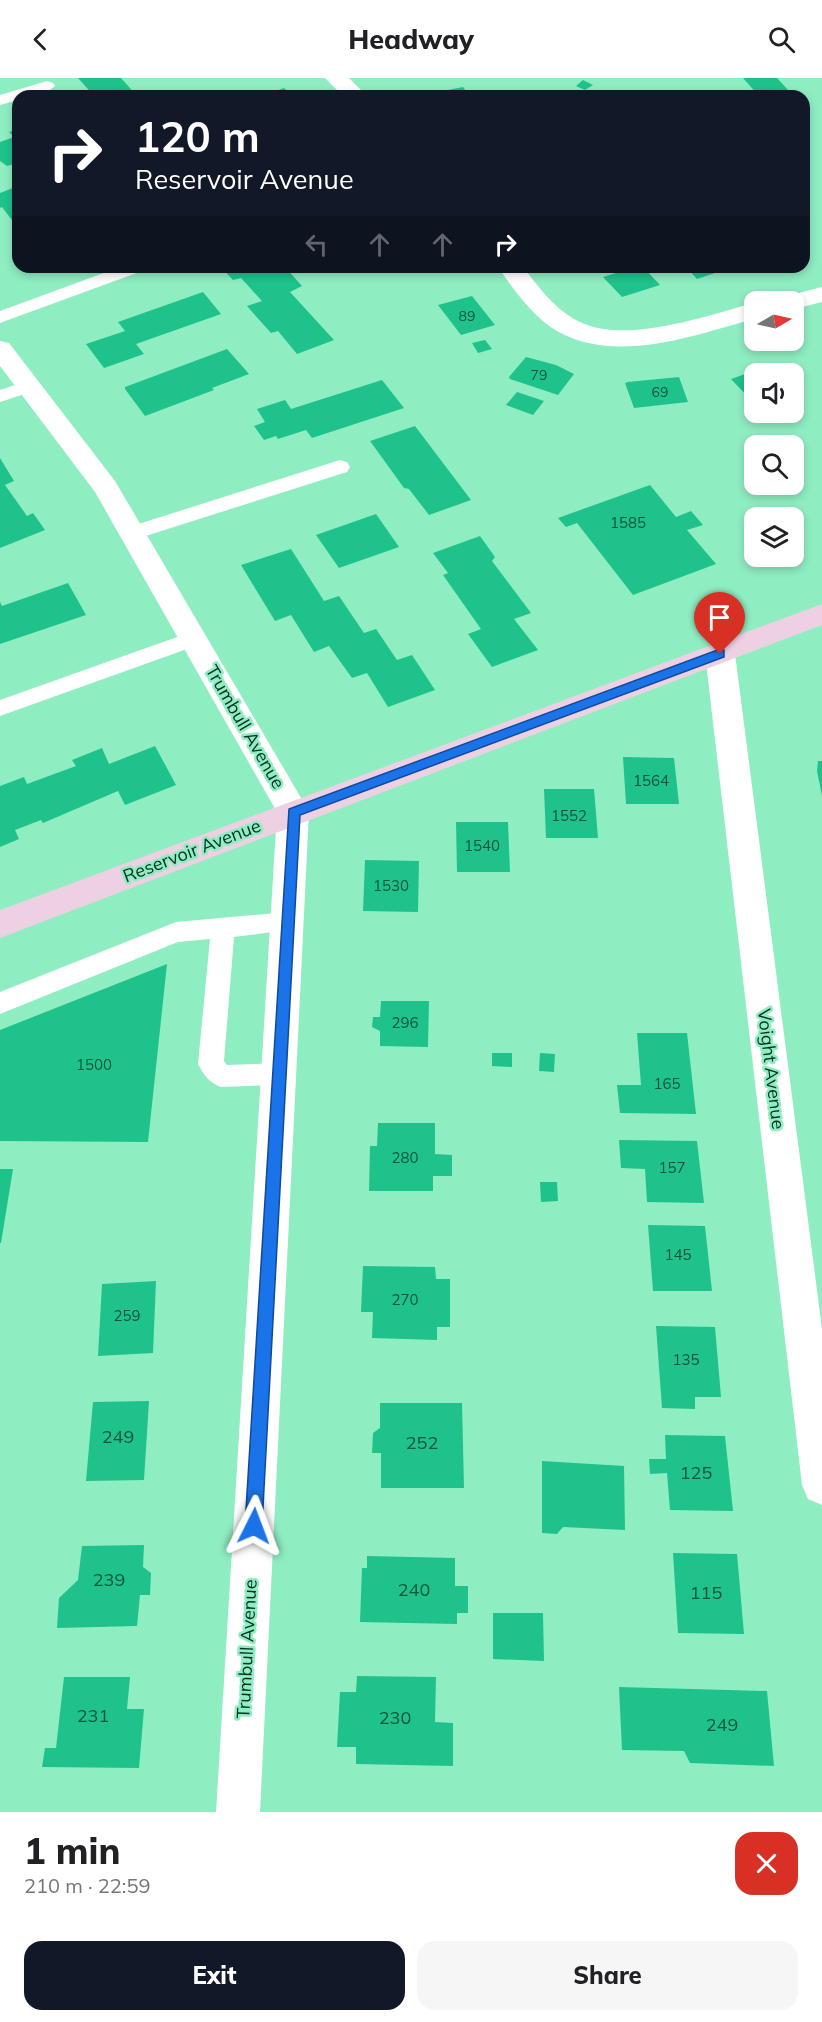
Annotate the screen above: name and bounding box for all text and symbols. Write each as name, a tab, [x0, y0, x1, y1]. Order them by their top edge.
text: Headway	[348, 22, 474, 56]
icon: back	[24, 23, 57, 56]
icon: search	[765, 23, 798, 56]
text: 120 m	[135, 110, 260, 163]
icon: right	[36, 114, 114, 192]
text: Reservoir Avenue	[135, 162, 354, 196]
icon: left	[300, 228, 333, 261]
icon: ahead	[363, 228, 396, 261]
icon: ahead	[426, 228, 459, 261]
icon: right	[489, 228, 522, 261]
north arrow	[744, 291, 804, 351]
map controls	[744, 291, 804, 567]
house number: 89	[459, 307, 475, 325]
button: sound	[744, 363, 804, 423]
house number: 79	[531, 366, 547, 384]
house number: 69	[652, 383, 668, 401]
button: search	[744, 435, 804, 495]
button: layers	[744, 507, 804, 567]
house number: 1585	[610, 513, 646, 532]
pin	[694, 592, 745, 654]
icon: arrive	[703, 601, 736, 634]
street label: Trumbull Avenue	[201, 661, 290, 793]
house number: 1564	[633, 771, 669, 790]
house number: 1552	[551, 806, 587, 825]
street label: Reservoir Avenue	[120, 814, 264, 887]
house number: 1540	[464, 836, 500, 855]
house number: 1530	[373, 876, 409, 895]
street label: Voight Avenue	[753, 1007, 790, 1130]
house number: 296	[391, 1013, 419, 1032]
house number: 1500	[76, 1055, 112, 1074]
house number: 165	[653, 1074, 681, 1093]
house number: 280	[391, 1148, 419, 1167]
house number: 157	[658, 1158, 686, 1177]
house number: 145	[664, 1245, 692, 1264]
house number: 270	[391, 1290, 419, 1309]
house number: 259	[113, 1306, 141, 1325]
house number: 135	[672, 1350, 700, 1369]
house number: 249	[102, 1425, 134, 1448]
house number: 252	[406, 1431, 438, 1454]
house number: 125	[680, 1461, 712, 1484]
position arrow	[222, 1494, 286, 1558]
house number: 239	[93, 1568, 125, 1591]
house number: 240	[398, 1578, 430, 1601]
street label: Trumbull Avenue	[231, 1579, 262, 1719]
house number: 115	[690, 1581, 722, 1604]
house number: 231	[77, 1704, 109, 1727]
house number: 230	[379, 1706, 411, 1729]
house number: 249	[706, 1713, 738, 1736]
text: 1 min	[24, 1828, 120, 1873]
button: close	[735, 1832, 798, 1895]
text: 210 m · 22:59	[24, 1873, 150, 1898]
button: Exit	[24, 1941, 405, 2010]
button: Share	[417, 1941, 798, 2010]

